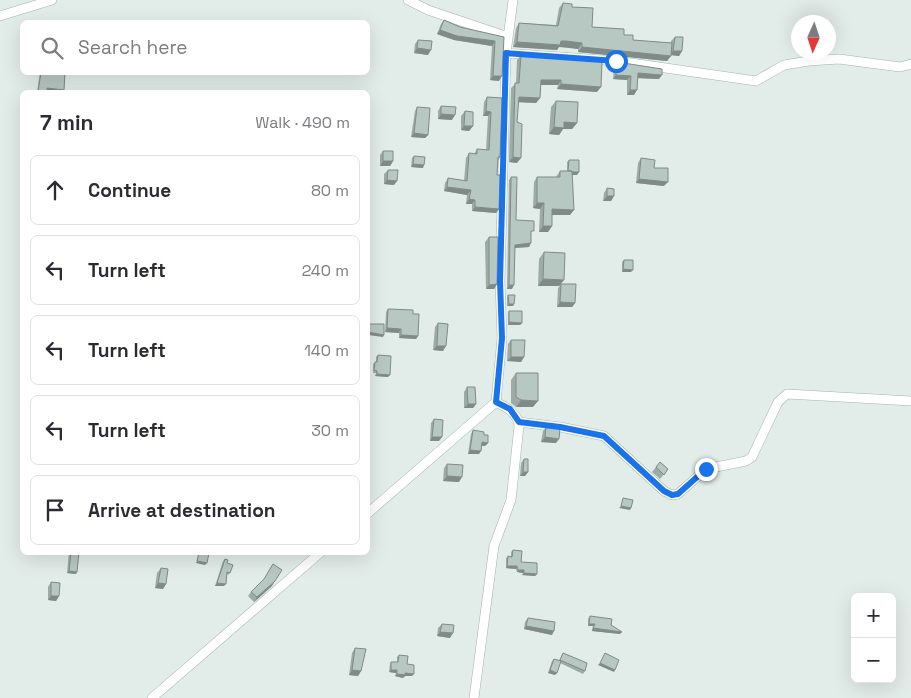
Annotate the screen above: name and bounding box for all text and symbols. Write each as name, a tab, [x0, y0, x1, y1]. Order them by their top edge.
north arrow	[791, 15, 836, 60]
search box	[20, 20, 370, 75]
icon: search	[38, 34, 66, 62]
text: Search here	[78, 35, 188, 60]
route start	[605, 50, 628, 73]
text: 7 min	[40, 109, 93, 136]
text: Walk · 490 m	[255, 112, 350, 133]
icon: ahead	[41, 176, 69, 204]
text: Continue	[88, 178, 171, 203]
text: 80 m	[311, 180, 349, 201]
icon: left	[41, 256, 69, 284]
text: Turn left	[88, 258, 166, 283]
text: 240 m	[302, 260, 349, 281]
icon: left	[41, 336, 69, 364]
text: Turn left	[88, 338, 166, 363]
text: 140 m	[304, 340, 349, 361]
icon: left	[41, 416, 69, 444]
text: Turn left	[88, 418, 166, 443]
text: 30 m	[311, 420, 349, 441]
route end	[695, 458, 718, 481]
icon: arrive	[41, 496, 69, 524]
text: Arrive at destination	[88, 498, 276, 523]
map controls	[851, 593, 896, 683]
button: +	[851, 593, 896, 638]
button: −	[851, 638, 896, 683]

